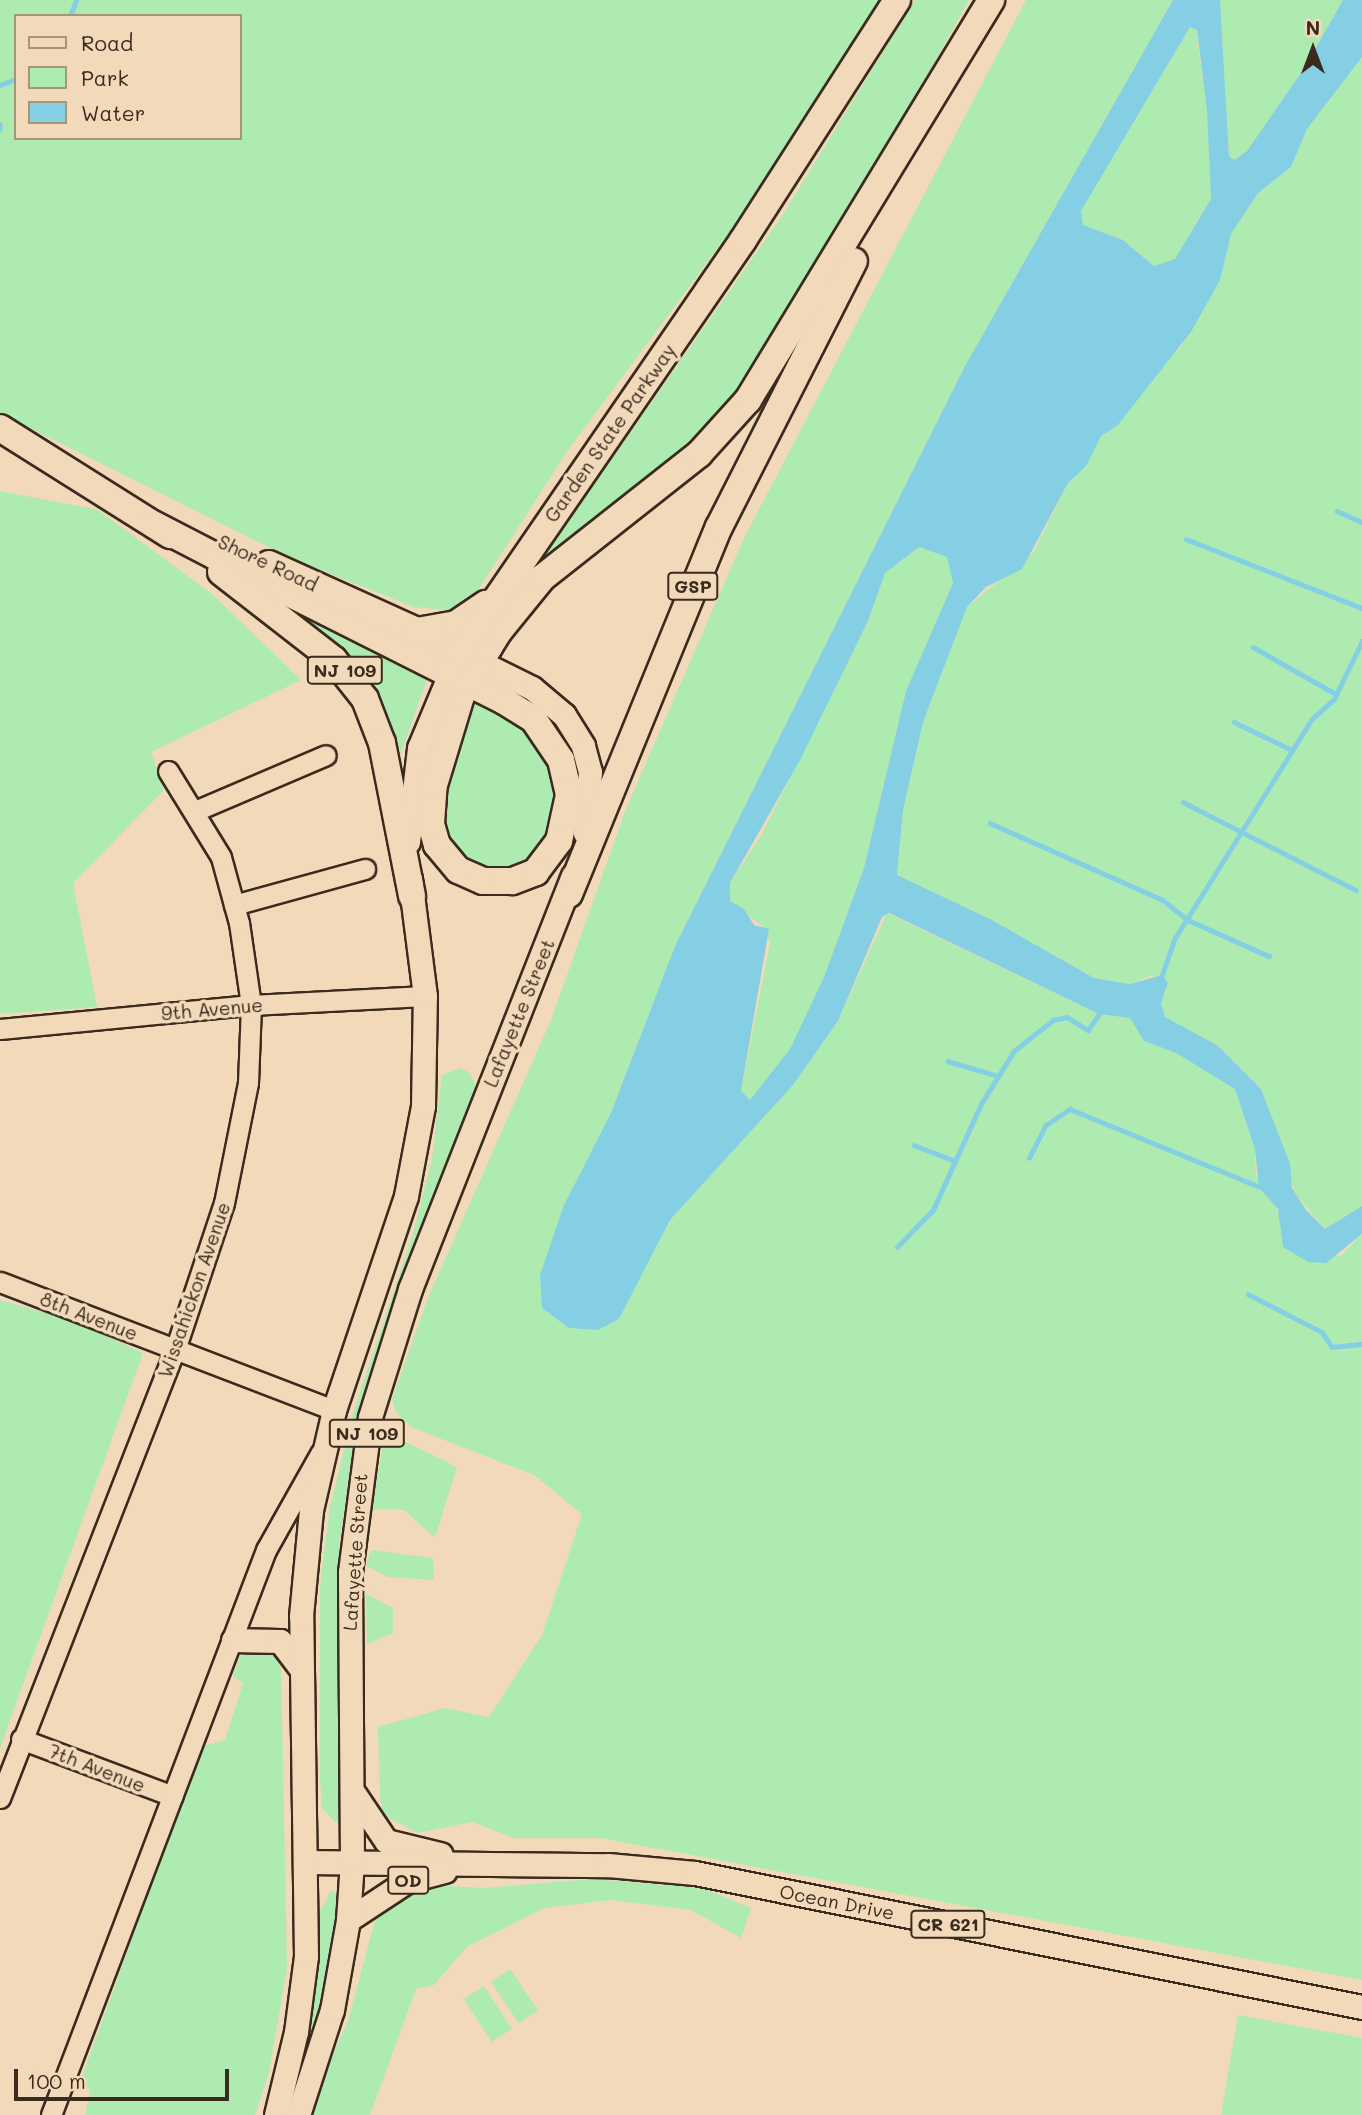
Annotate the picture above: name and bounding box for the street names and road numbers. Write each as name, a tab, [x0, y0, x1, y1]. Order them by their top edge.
street label: Garden State Parkway	[540, 339, 680, 527]
street label: Shore Road	[215, 530, 321, 596]
road number: GSP	[667, 572, 719, 600]
road number: NJ 109	[306, 656, 384, 684]
street label: Lafayette Street	[479, 936, 559, 1090]
street label: 9th Avenue	[160, 993, 264, 1025]
street label: Wissahickon Avenue	[153, 1199, 235, 1381]
street label: 8th Avenue	[37, 1287, 141, 1345]
road number: NJ 109	[328, 1418, 406, 1448]
street label: Lafayette Street	[338, 1473, 372, 1631]
street label: 7th Avenue	[46, 1739, 148, 1797]
road number: OD	[387, 1866, 429, 1894]
street label: Ocean Drive	[778, 1880, 896, 1924]
road number: CR 621	[909, 1910, 986, 1938]

